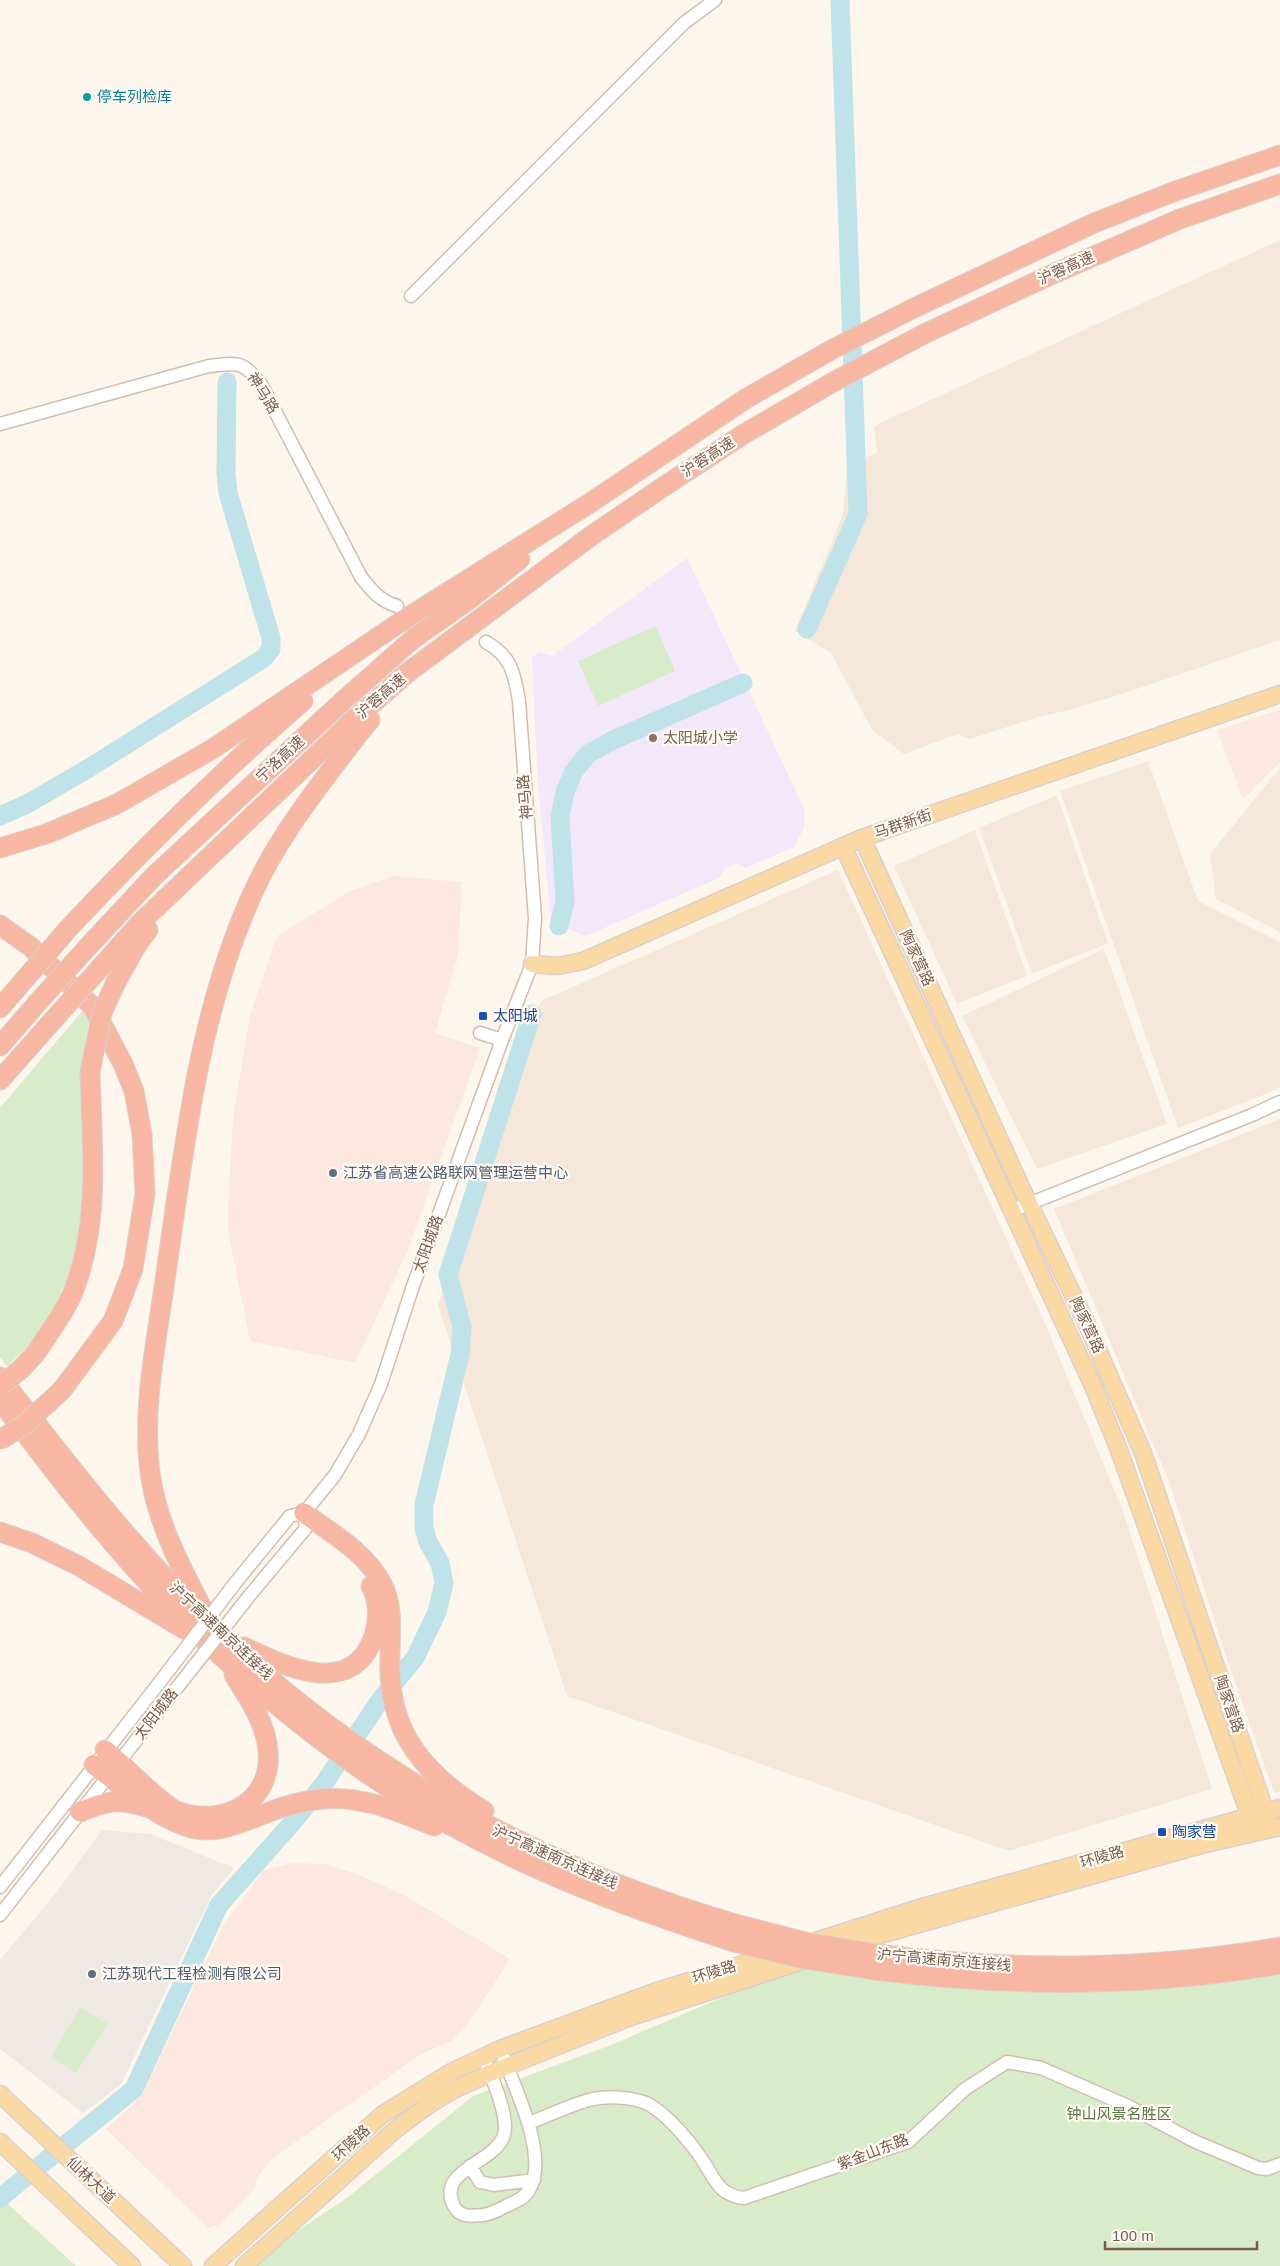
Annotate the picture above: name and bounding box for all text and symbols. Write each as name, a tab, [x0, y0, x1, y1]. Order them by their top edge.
place label: 停车列检库	[97, 88, 172, 105]
marker: 停车列检库	[81, 91, 93, 103]
street label: 沪蓉高速	[1035, 248, 1097, 288]
street label: 神马路	[244, 369, 283, 416]
street label: 沪蓉高速	[678, 433, 738, 480]
street label: 沪蓉高速	[352, 670, 409, 722]
place label: 太阳城小学	[663, 729, 738, 746]
street label: 宁洛高速	[252, 732, 307, 785]
marker: 太阳城小学	[647, 732, 659, 744]
street label: 神马路	[514, 774, 535, 820]
street label: 马群新街	[872, 806, 934, 841]
street label: 陶家营路	[897, 927, 938, 989]
place label: 太阳城	[493, 1007, 538, 1024]
marker: 太阳城	[477, 1010, 489, 1022]
place label: 江苏省高速公路联网管理运营中心	[343, 1164, 568, 1181]
marker: 江苏省高速公路联网管理运营中心	[327, 1167, 339, 1179]
street label: 太阳城路	[409, 1213, 446, 1275]
street label: 陶家营路	[1067, 1294, 1108, 1356]
street label: 沪宁高速南京连接线	[166, 1578, 277, 1683]
street label: 陶家营路	[1212, 1673, 1247, 1735]
street label: 太阳城路	[130, 1685, 181, 1743]
street label: 沪宁高速南京连接线	[490, 1821, 620, 1892]
place label: 陶家营	[1172, 1823, 1217, 1840]
marker: 陶家营	[1156, 1826, 1168, 1838]
street label: 环陵路	[1078, 1842, 1126, 1871]
street label: 沪宁高速南京连接线	[876, 1945, 1012, 1974]
street label: 环陵路	[690, 1957, 738, 1986]
place label: 江苏现代工程检测有限公司	[102, 1965, 282, 1982]
marker: 江苏现代工程检测有限公司	[86, 1968, 98, 1980]
park label: 钟山风景名胜区	[1066, 2105, 1172, 2122]
street label: 环陵路	[328, 2121, 373, 2164]
street label: 紫金山东路	[835, 2130, 911, 2173]
street label: 仙林大道	[64, 2153, 119, 2206]
scale bar	[1105, 2218, 1258, 2250]
text: 100 m	[1112, 2227, 1154, 2244]

